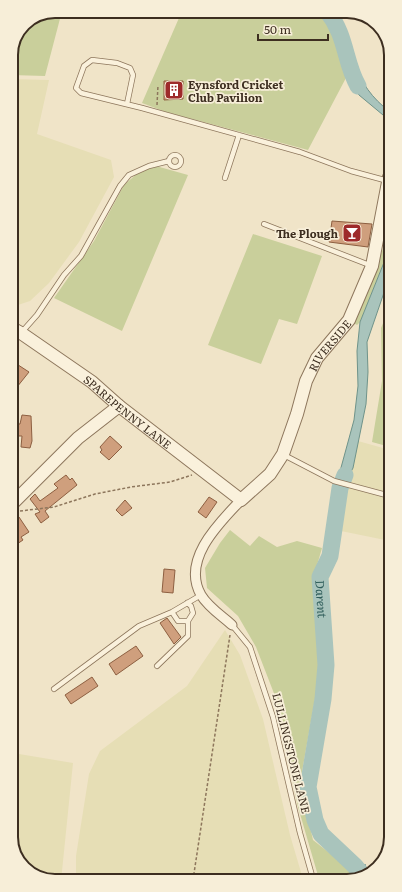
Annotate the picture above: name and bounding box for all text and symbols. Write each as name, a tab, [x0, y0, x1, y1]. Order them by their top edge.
scale bar	[258, 16, 328, 42]
text: 50 m	[264, 20, 291, 38]
place label: Eynsford Cricket Club Pavilion	[188, 76, 283, 105]
building icon: Eynsford Cricket Club Pavilion	[163, 79, 185, 101]
bar icon: The Plough	[341, 222, 363, 244]
place label: The Plough	[276, 225, 338, 241]
street label: RIVERSIDE	[304, 316, 354, 374]
street label: SPAREPENNY LANE	[81, 371, 175, 452]
water label: Darent	[311, 579, 332, 619]
street label: LULLINGSTONE LANE	[269, 691, 315, 815]

